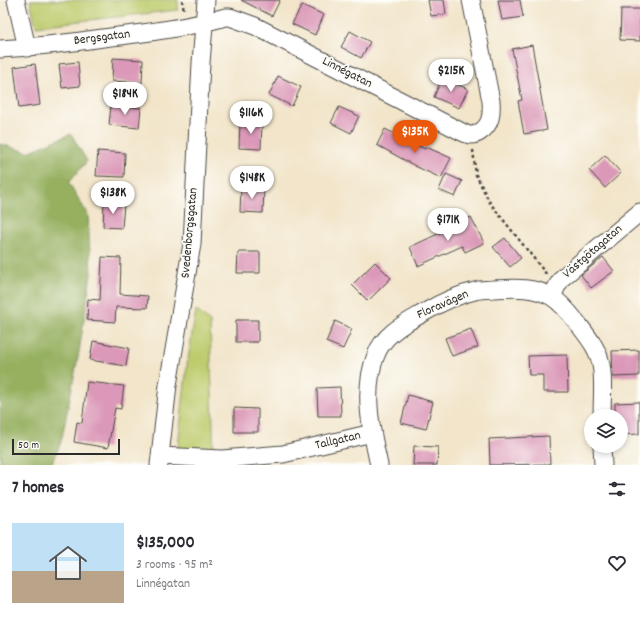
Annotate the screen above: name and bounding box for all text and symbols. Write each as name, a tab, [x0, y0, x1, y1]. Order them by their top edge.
street label: Bergsgatan	[73, 25, 131, 51]
street label: Linnégatan	[319, 52, 375, 94]
pin: $215K	[423, 59, 479, 93]
text: $215K	[437, 62, 465, 81]
pin: $184K	[97, 82, 153, 116]
text: $184K	[112, 85, 138, 104]
pin: $116K	[223, 101, 279, 135]
text: $116K	[239, 104, 263, 123]
pin: $135K	[387, 120, 443, 154]
text: $135K	[401, 123, 429, 142]
pin: $148K	[224, 166, 280, 200]
text: $148K	[239, 169, 265, 188]
pin: $138K	[85, 181, 141, 215]
text: $138K	[100, 184, 126, 203]
street label: Svedenborgsgatan	[177, 187, 203, 279]
pin: $171K	[420, 208, 476, 242]
text: $171K	[436, 211, 460, 230]
street label: Västgötagatan	[559, 221, 627, 283]
street label: Floravägen	[414, 285, 472, 325]
map controls	[584, 409, 628, 453]
button: layers	[584, 409, 628, 453]
street label: Tallgatan	[313, 427, 363, 455]
scale bar	[12, 437, 120, 456]
text: 50 m	[18, 438, 39, 454]
text: 7 homes	[12, 477, 64, 501]
icon: filters	[606, 478, 628, 500]
text: $135,000	[136, 532, 195, 556]
icon: home	[44, 539, 92, 587]
icon: heart	[606, 552, 628, 574]
text: 3 rooms · 95 m²	[136, 556, 213, 575]
text: Linnégatan	[136, 575, 190, 594]

